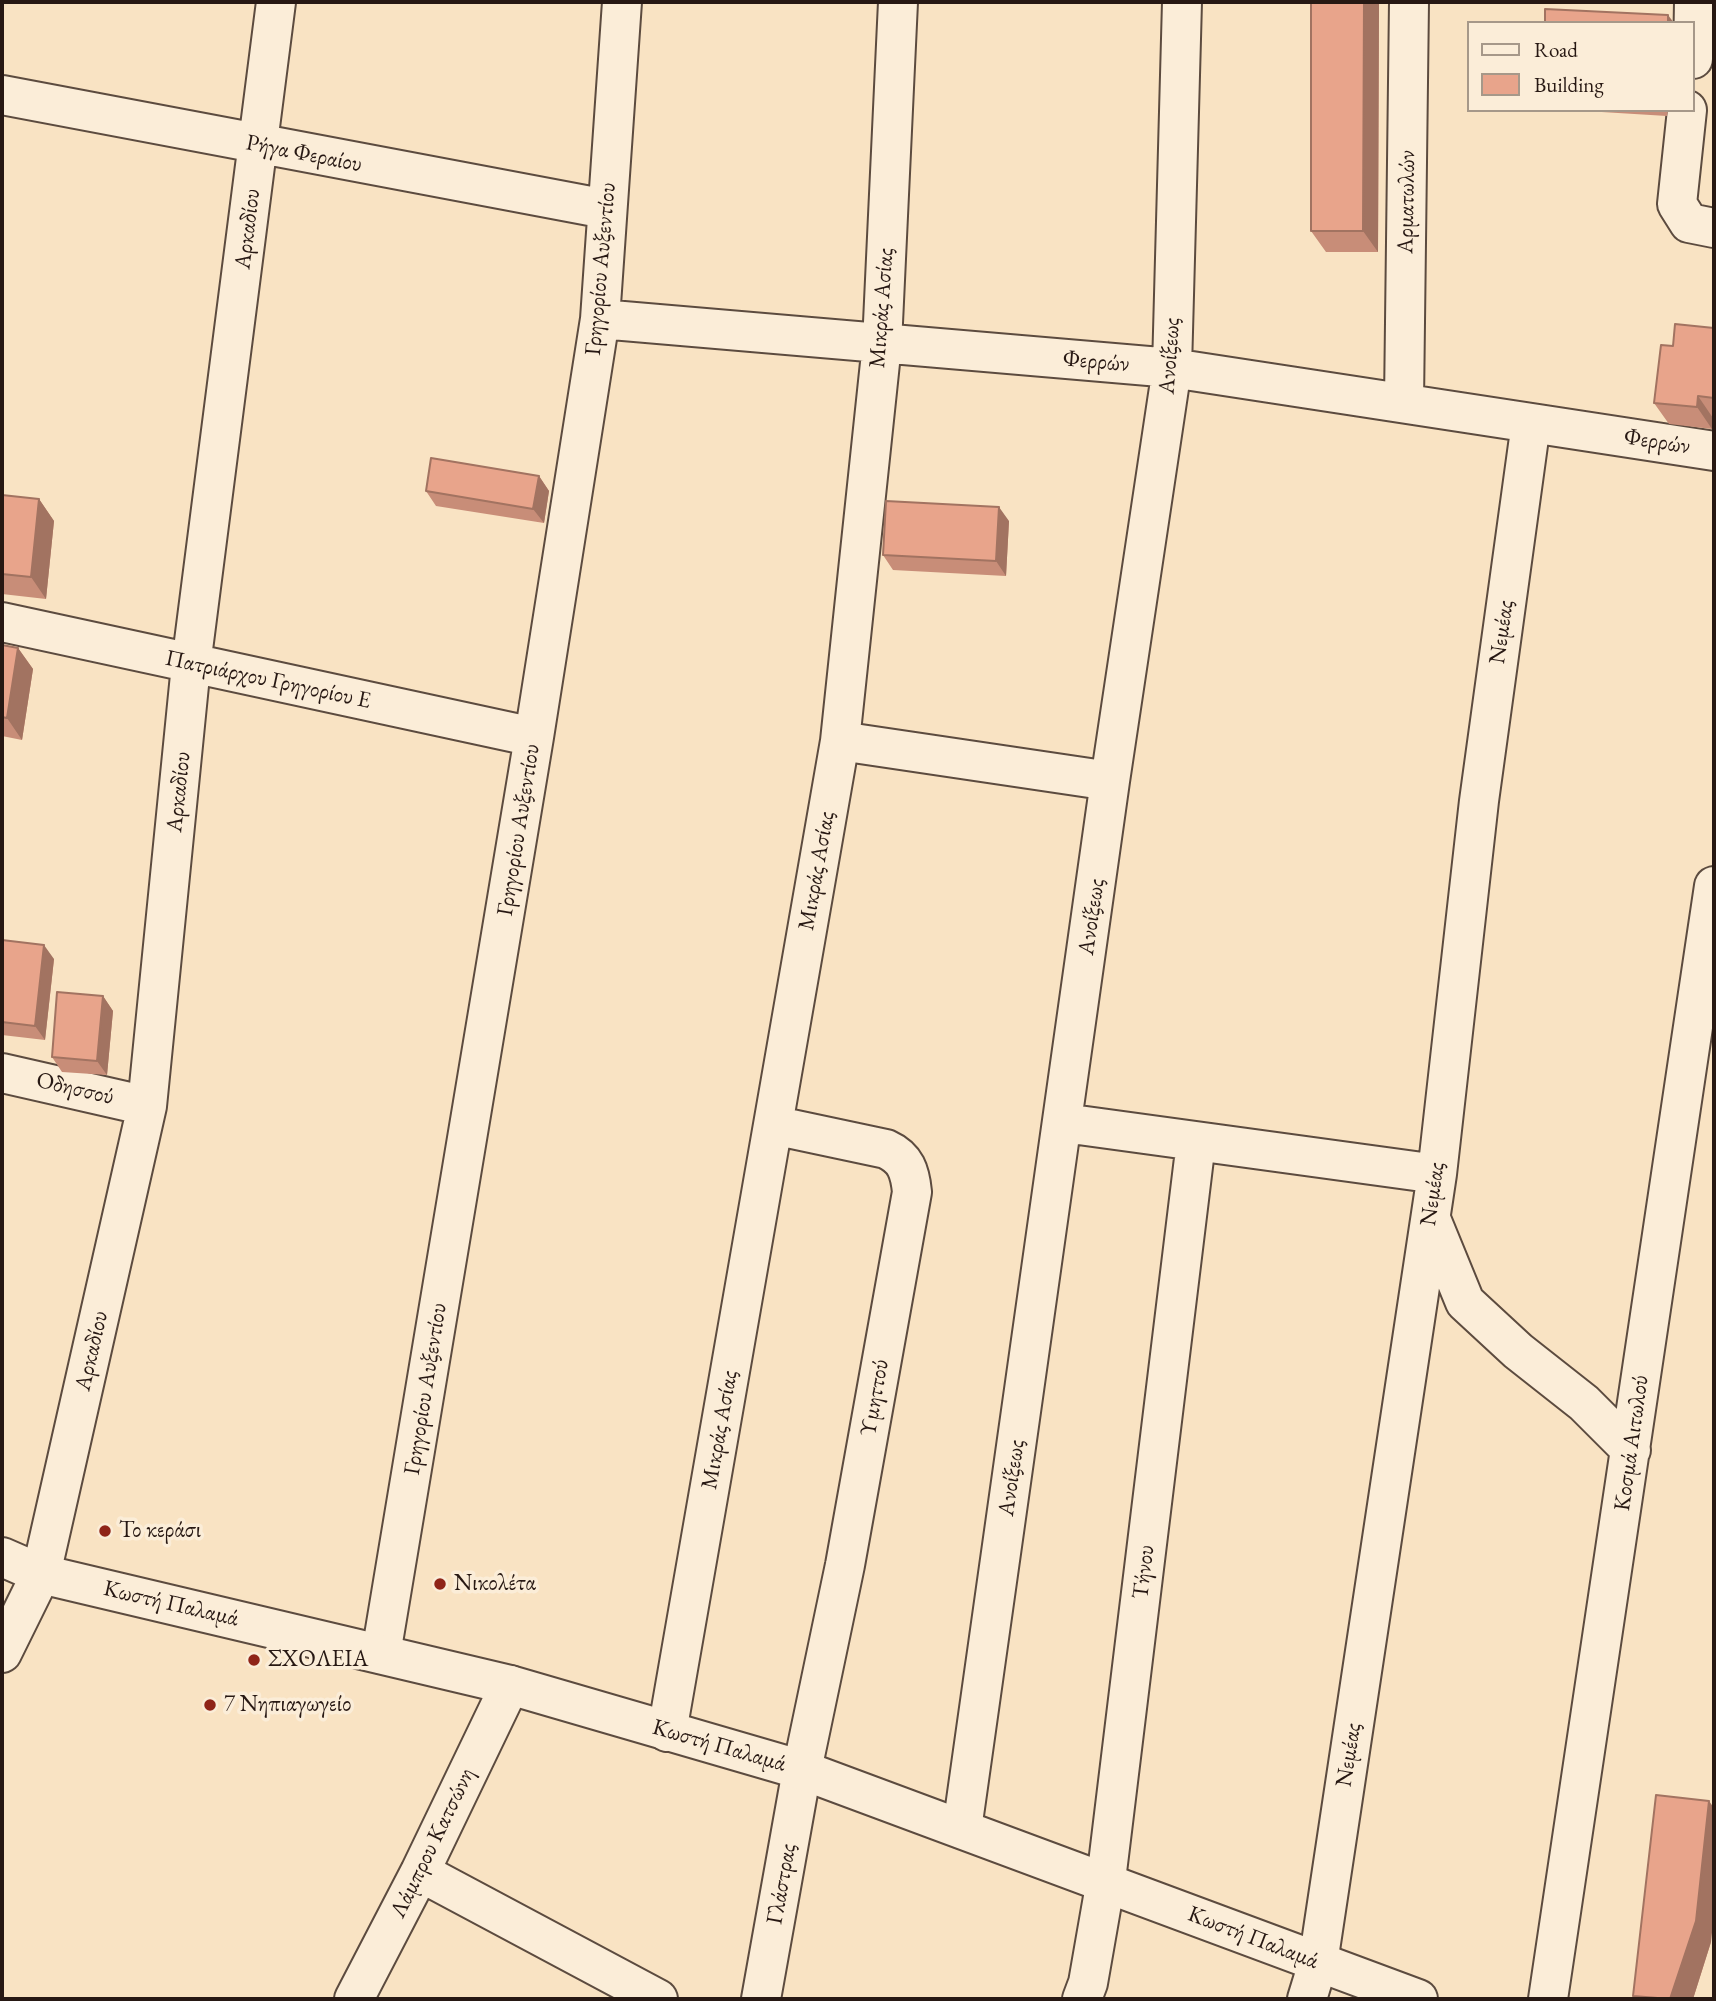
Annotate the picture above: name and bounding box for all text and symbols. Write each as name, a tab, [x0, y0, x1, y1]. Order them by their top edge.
legend	[1468, 21, 1695, 112]
text: Road	[1534, 36, 1578, 63]
text: Building	[1534, 71, 1604, 98]
street label: Ρήγα Φεραίου	[244, 129, 364, 179]
street label: Αρματωλών	[1392, 150, 1422, 254]
street label: Γρηγορίου Αυξεντίου	[580, 181, 622, 357]
street label: Αρκαδίου	[229, 187, 267, 271]
street label: Μικράς Ασίας	[864, 247, 900, 369]
street label: Ανοίξεως	[1154, 317, 1186, 395]
street label: Φερρών	[1062, 345, 1130, 379]
street label: Φερρών	[1622, 423, 1692, 461]
street label: Νεμέας	[1484, 598, 1520, 666]
street label: Πατριάρχου Γρηγορίου Ε	[163, 645, 373, 715]
street label: Γρηγορίου Αυξεντίου	[492, 742, 546, 918]
street label: Αρκαδίου	[161, 750, 197, 834]
street label: Μικράς Ασίας	[793, 809, 841, 933]
street label: Ανοίξεως	[1073, 877, 1111, 957]
street label: Οδησσού	[33, 1067, 117, 1111]
street label: Νεμέας	[1415, 1160, 1451, 1228]
street label: Γρηγορίου Αυξεντίου	[399, 1301, 453, 1477]
street label: Αρκαδίου	[69, 1308, 115, 1394]
street label: Υμηττού	[855, 1357, 895, 1439]
street label: Μικράς Ασίας	[696, 1368, 744, 1492]
street label: Κοσμά Αιτωλού	[1609, 1373, 1655, 1513]
street label: Ανοίξεως	[993, 1438, 1031, 1518]
place label: Το κεράσι	[119, 1517, 201, 1545]
marker: Το κεράσι	[97, 1523, 113, 1539]
street label: Τήνου	[1127, 1543, 1161, 1601]
place label: Νικολέτα	[454, 1570, 536, 1598]
street label: Κωστή Παλαμά	[101, 1575, 241, 1633]
marker: Νικολέτα	[432, 1576, 448, 1592]
place label: ΣΧΟΛΕΙΑ	[268, 1646, 368, 1674]
marker: ΣΧΟΛΕΙΑ	[246, 1652, 262, 1668]
place label: 7 Νηπιαγωγείο	[224, 1691, 351, 1719]
marker: 7 Νηπιαγωγείο	[202, 1697, 218, 1713]
street label: Κωστή Παλαμά	[649, 1714, 789, 1778]
street label: Νεμέας	[1330, 1721, 1368, 1789]
street label: Λάμπρου Κατσώνη	[385, 1763, 481, 1923]
street label: Γλάστρας	[761, 1841, 803, 1927]
street label: Κωστή Παλαμά	[1184, 1900, 1322, 1976]

